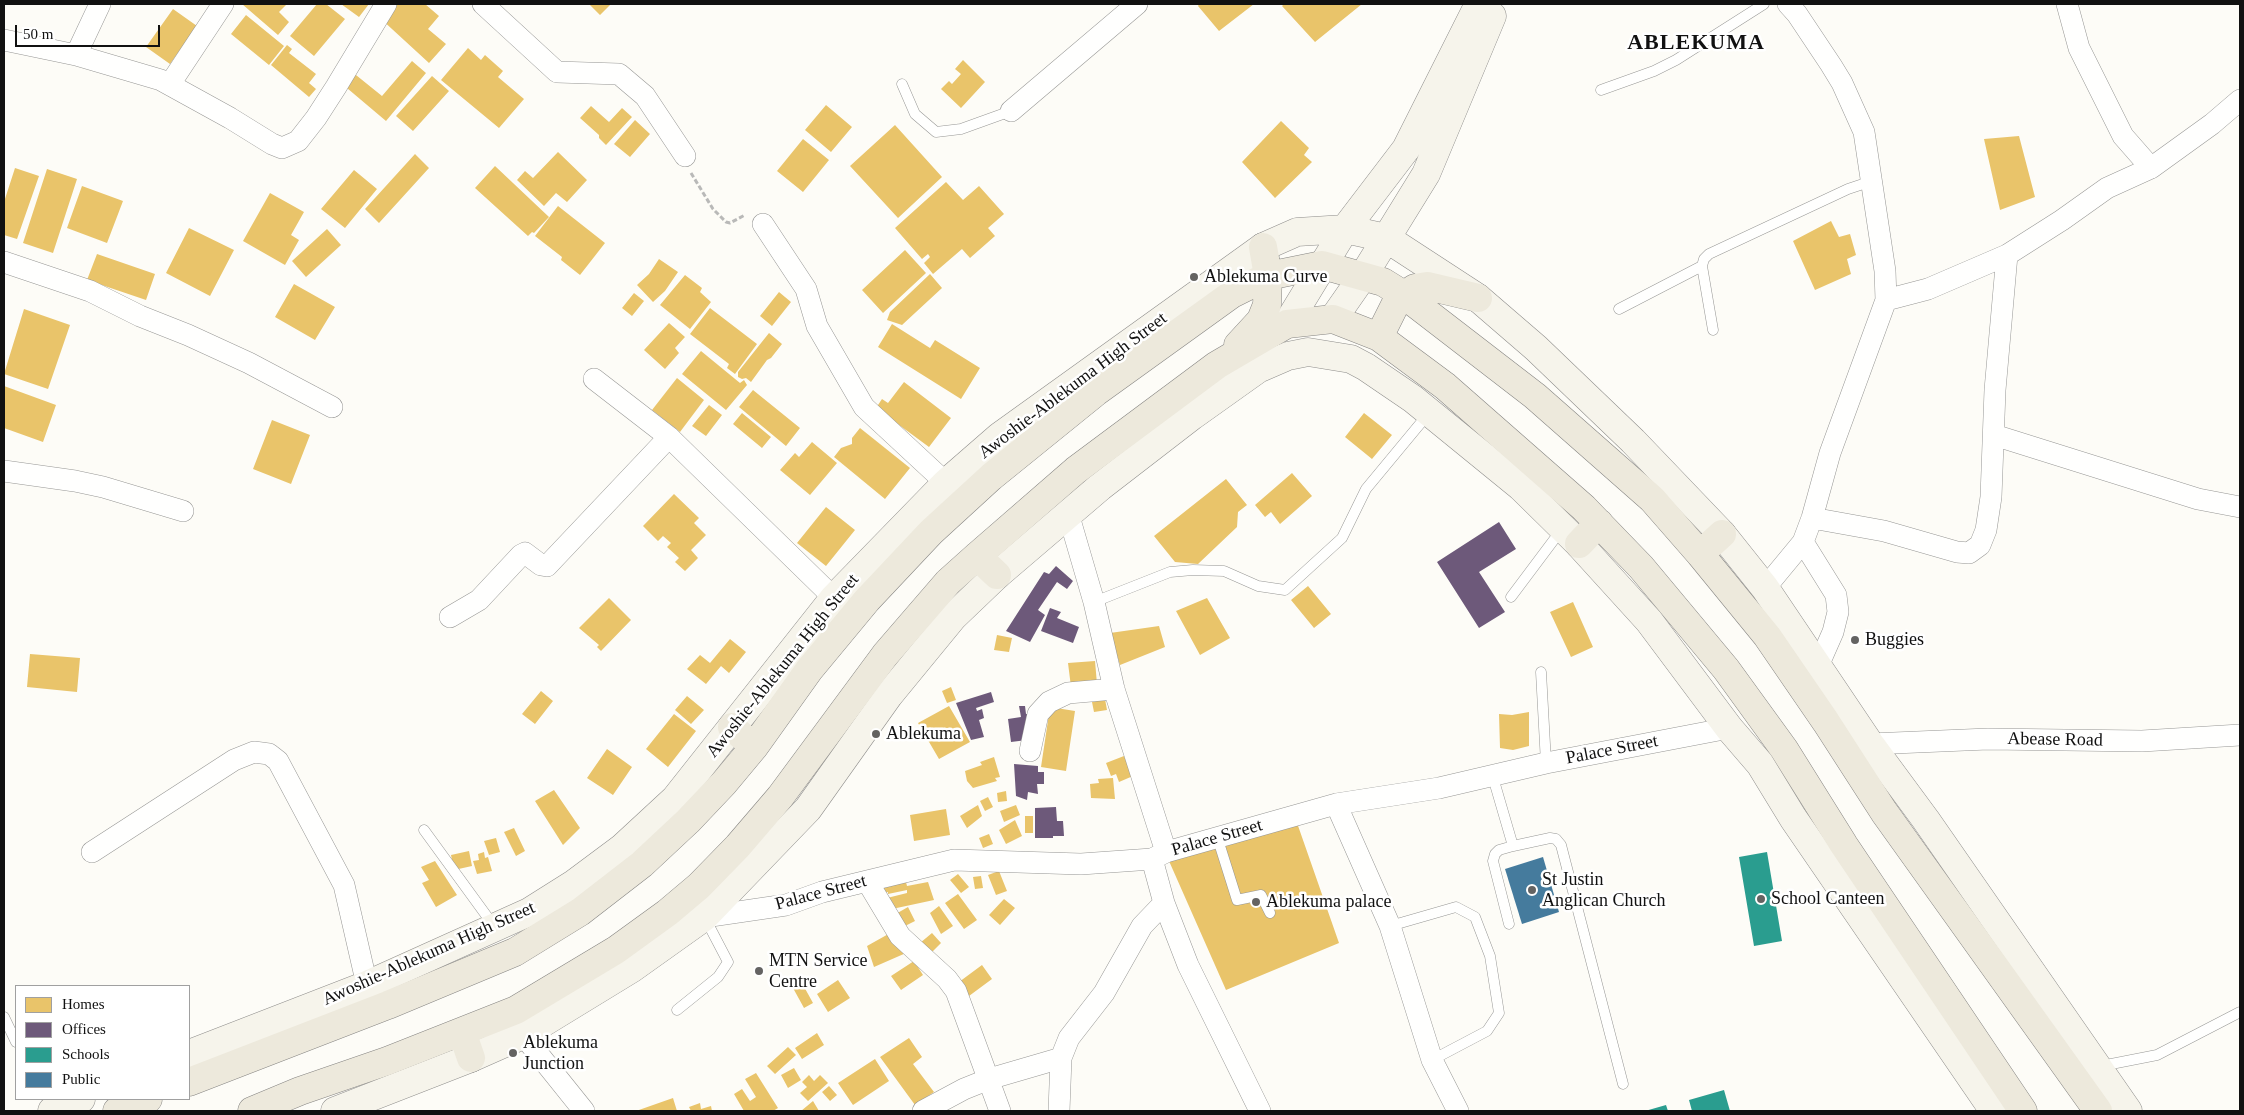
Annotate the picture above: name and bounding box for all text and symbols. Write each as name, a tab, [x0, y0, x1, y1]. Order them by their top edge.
scale bar	[18, 15, 162, 47]
text: 50 m	[23, 26, 53, 42]
district label: ABLEKUMA	[1626, 30, 1766, 56]
place label: Ablekuma Curve	[1204, 266, 1327, 288]
marker: Ablekuma Curve	[1188, 271, 1200, 283]
street label: Awoshie-Ablekuma High Street	[975, 308, 1171, 464]
street label: Awoshie-Ablekuma High Street	[702, 570, 864, 762]
place label: Buggies	[1865, 629, 1924, 651]
marker: Buggies	[1849, 634, 1861, 646]
place label: Ablekuma	[886, 723, 961, 745]
marker: Ablekuma	[870, 728, 882, 740]
street label: Abease Road	[2007, 728, 2103, 752]
street label: Palace Street	[1564, 730, 1660, 770]
street label: Palace Street	[1169, 815, 1265, 861]
place label: St Justin Anglican Church	[1542, 869, 1665, 912]
street label: Palace Street	[773, 870, 869, 916]
marker: St Justin Anglican Church	[1526, 884, 1538, 896]
place label: School Canteen	[1771, 888, 1884, 910]
place label: Ablekuma palace	[1266, 891, 1391, 913]
marker: School Canteen	[1755, 893, 1767, 905]
marker: Ablekuma palace	[1250, 896, 1262, 908]
street label: Awoshie-Ablekuma High Street	[319, 897, 539, 1011]
place label: MTN Service Centre	[769, 950, 867, 992]
marker: MTN Service Centre	[753, 965, 765, 977]
legend	[15, 985, 190, 1100]
text: Homes	[62, 996, 105, 1012]
text: Offices	[62, 1021, 106, 1037]
place label: Ablekuma Junction	[523, 1032, 598, 1074]
text: Schools	[62, 1046, 110, 1062]
marker: Ablekuma Junction	[507, 1047, 519, 1059]
text: Public	[62, 1071, 100, 1087]

